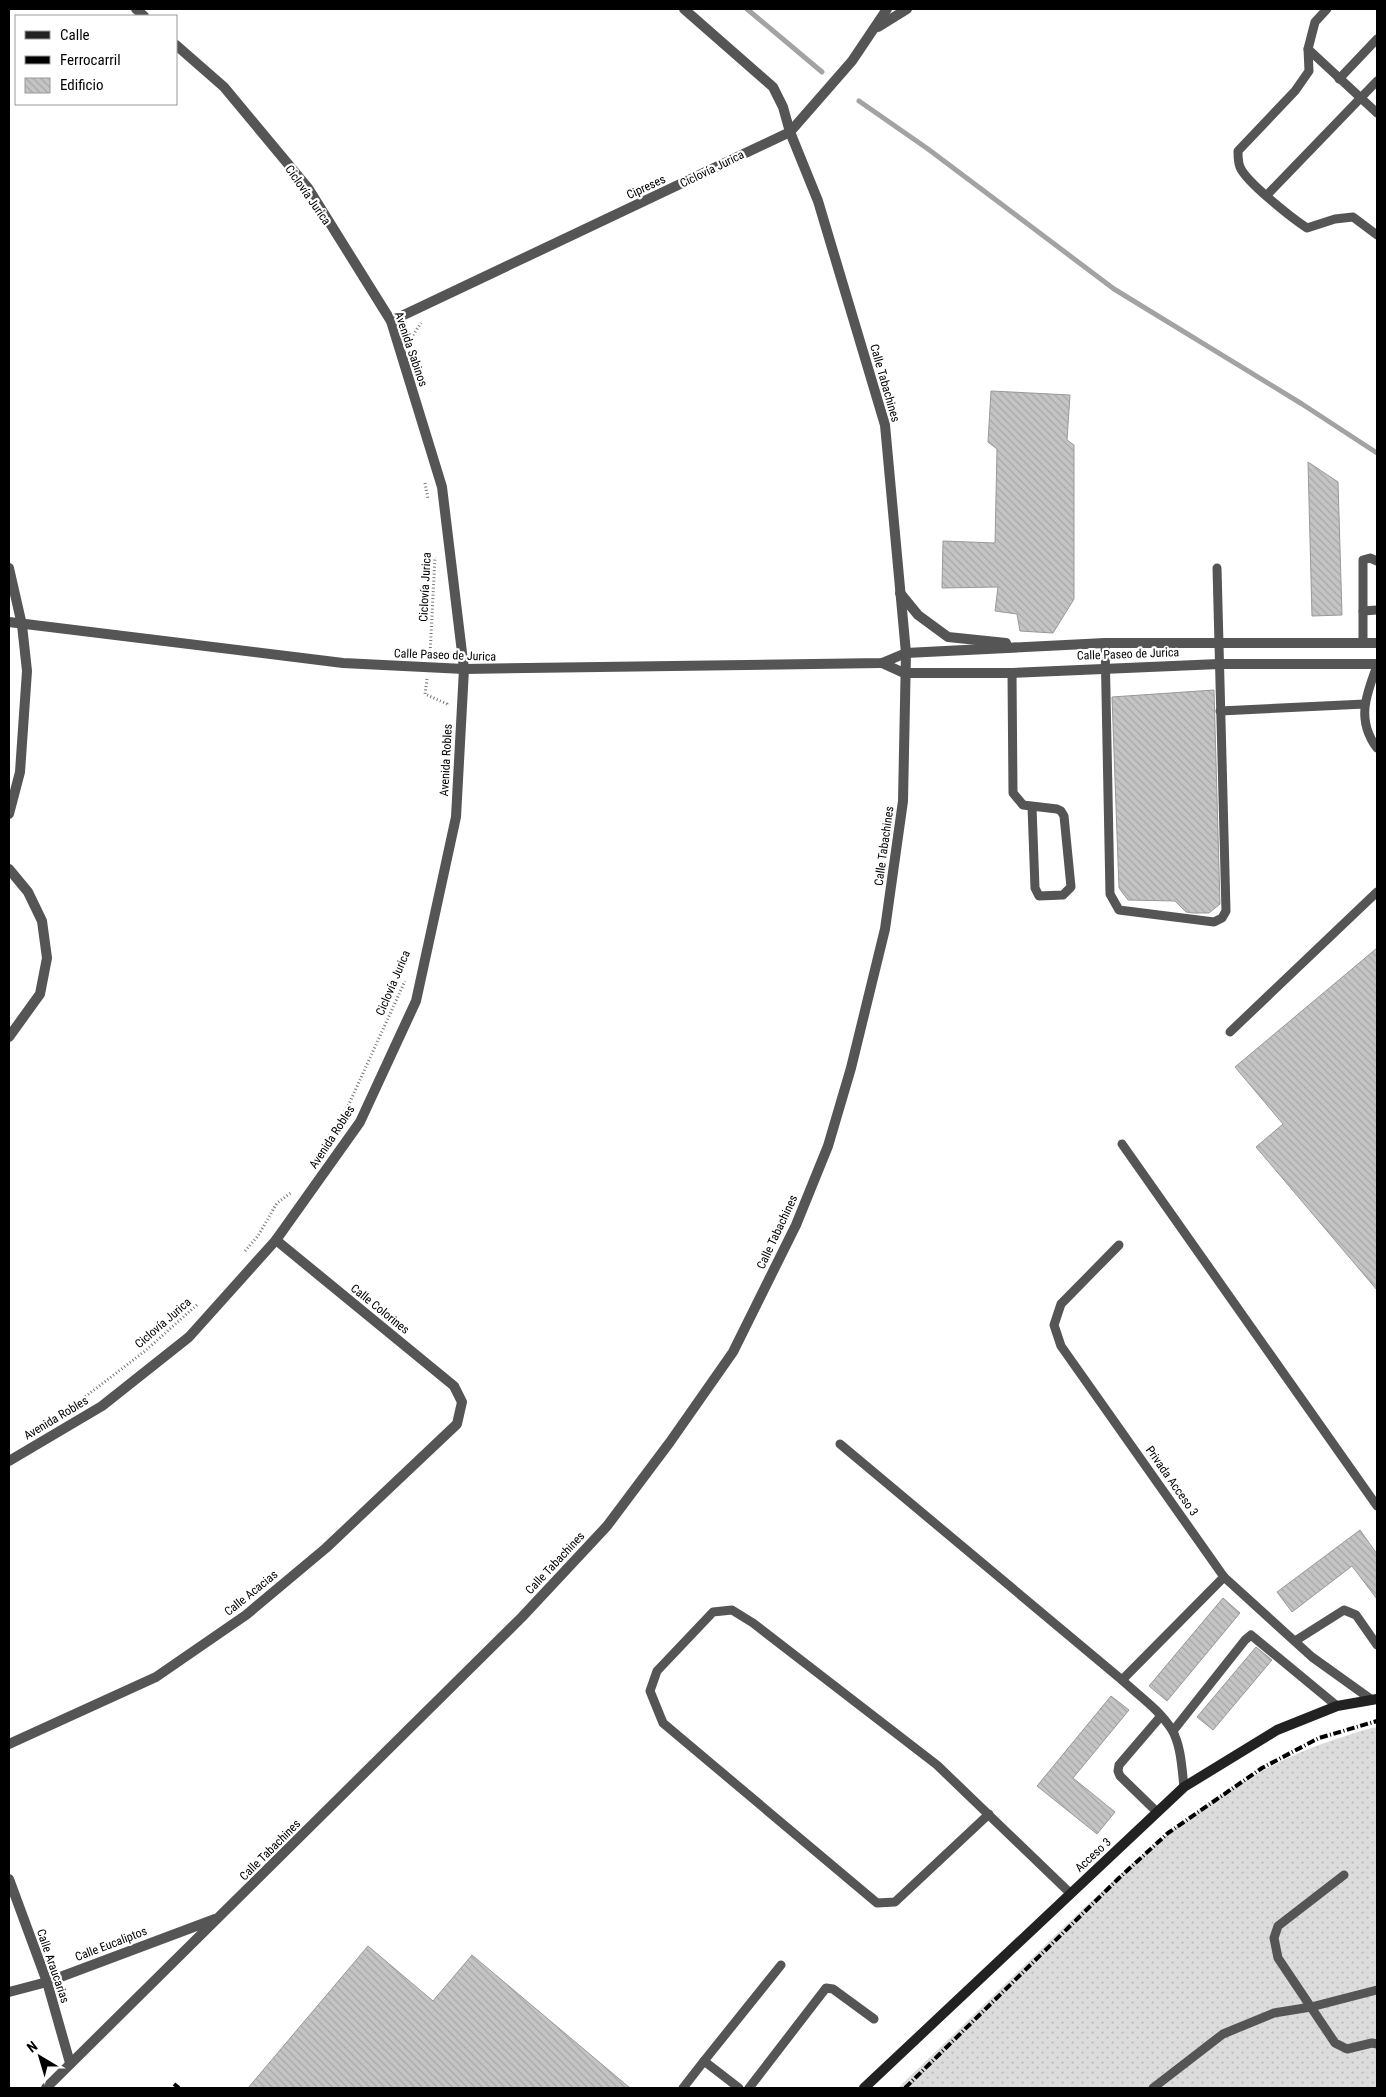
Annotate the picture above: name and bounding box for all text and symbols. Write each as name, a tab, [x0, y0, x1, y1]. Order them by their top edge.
legend	[15, 15, 178, 105]
text: Calle	[60, 26, 90, 44]
text: Ferrocarril	[60, 51, 121, 69]
text: Edificio	[60, 76, 103, 94]
street label: Ciclovía Jurica	[678, 147, 747, 191]
street label: Ciclovía Jurica	[282, 162, 334, 228]
street label: Cipreses	[624, 172, 668, 202]
street label: Avenida Sabinos	[392, 310, 430, 388]
street label: Calle Tabachines	[867, 343, 903, 423]
street label: Ciclovía Jurica	[416, 552, 434, 622]
street label: Calle Paseo de Jurica	[1077, 645, 1180, 663]
street label: Calle Paseo de Jurica	[394, 646, 497, 664]
street label: Avenida Robles	[437, 723, 455, 797]
street label: Calle Tabachines	[871, 805, 897, 887]
street label: Ciclovía Jurica	[373, 948, 413, 1018]
street label: Avenida Robles	[306, 1103, 358, 1171]
street label: Calle Tabachines	[754, 1193, 800, 1271]
street label: Calle Colorines	[348, 1281, 412, 1337]
street label: Ciclovía Jurica	[132, 1295, 194, 1351]
street label: Avenida Robles	[21, 1393, 91, 1443]
street label: Privada Acceso 3	[1143, 1443, 1201, 1519]
street label: Calle Tabachines	[523, 1529, 587, 1597]
street label: Calle Acacias	[222, 1567, 280, 1619]
street label: Calle Tabachines	[237, 1817, 303, 1883]
street label: Acceso 3	[1072, 1835, 1114, 1875]
street label: Calle Eucaliptos	[73, 1924, 149, 1964]
street label: Calle Araucarias	[34, 1927, 72, 2005]
north arrow	[15, 2032, 65, 2082]
text: N	[24, 2038, 40, 2056]

